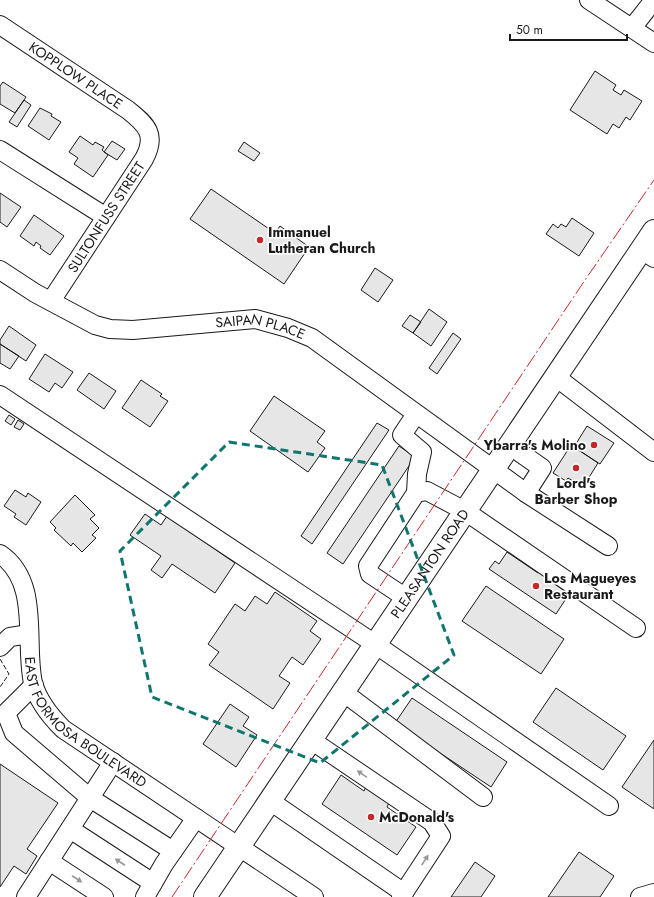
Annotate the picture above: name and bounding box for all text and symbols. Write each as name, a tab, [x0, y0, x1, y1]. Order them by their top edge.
scale bar	[510, 16, 627, 42]
text: 50 m	[516, 21, 543, 39]
street label: KOPPLOW PLACE	[25, 37, 127, 114]
street label: SULTONFUSS STREET	[63, 157, 150, 276]
place label: Immanuel Lutheran Church	[268, 222, 375, 258]
marker: Immanuel Lutheran Church	[255, 235, 265, 245]
street label: SAIPAN PLACE	[214, 308, 308, 344]
place label: Ybarra's Molino	[483, 435, 586, 455]
marker: Ybarra's Molino	[589, 440, 599, 450]
marker: Lord's Barber Shop	[571, 463, 581, 473]
place label: Lord's Barber Shop	[535, 473, 618, 509]
street label: PLEASANTON ROAD	[386, 505, 474, 622]
place label: Los Magueyes Restaurant	[544, 568, 637, 604]
marker: Los Magueyes Restaurant	[531, 581, 541, 591]
street label: EAST FORMOSA BOULEVARD	[20, 656, 151, 792]
one-way arrow	[357, 770, 367, 778]
place label: McDonald's	[379, 807, 455, 827]
marker: McDonald's	[366, 812, 376, 822]
one-way arrow	[422, 854, 429, 866]
one-way arrow	[115, 858, 126, 866]
one-way arrow	[72, 875, 82, 883]

